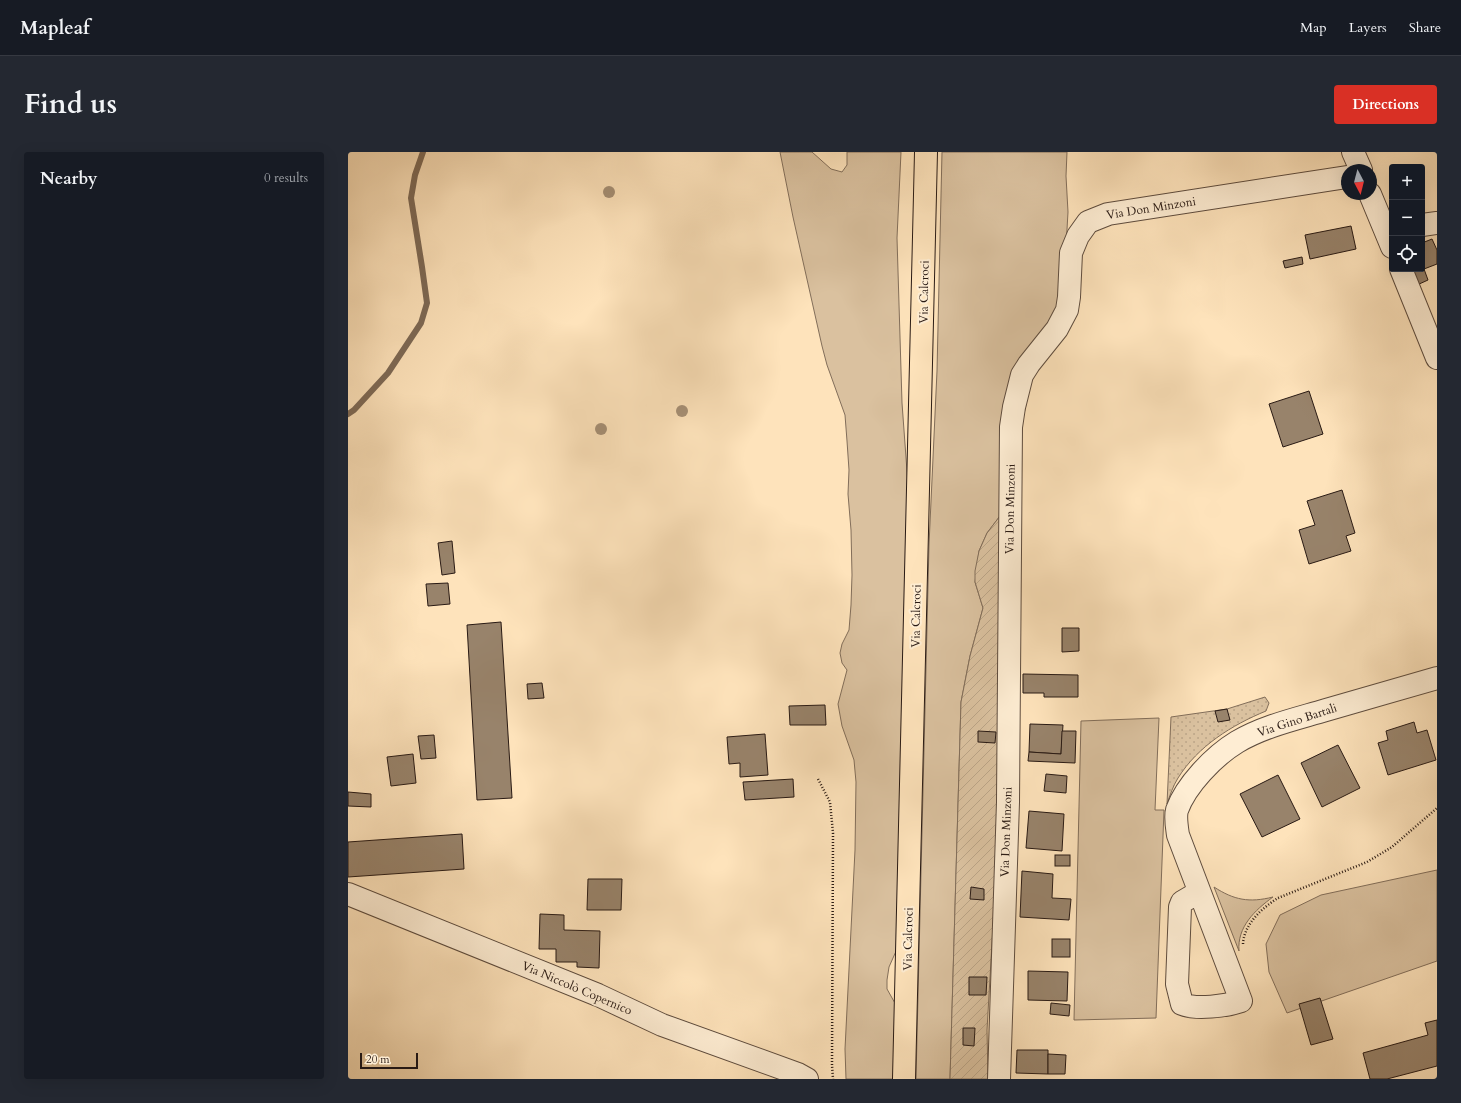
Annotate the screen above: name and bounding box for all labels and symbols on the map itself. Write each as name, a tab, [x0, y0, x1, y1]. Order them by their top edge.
north arrow	[1341, 164, 1377, 200]
street label: Via Don Minzoni	[1105, 193, 1198, 223]
street label: Via Calcroci	[915, 260, 933, 324]
street label: Via Don Minzoni	[1001, 463, 1019, 554]
street label: Via Calcroci	[907, 584, 925, 648]
street label: Via Gino Bartali	[1255, 699, 1340, 740]
street label: Via Don Minzoni	[996, 786, 1016, 877]
street label: Via Calcroci	[899, 907, 917, 971]
street label: Via Niccolò Copernico	[519, 957, 635, 1019]
scale bar	[360, 1051, 418, 1070]

